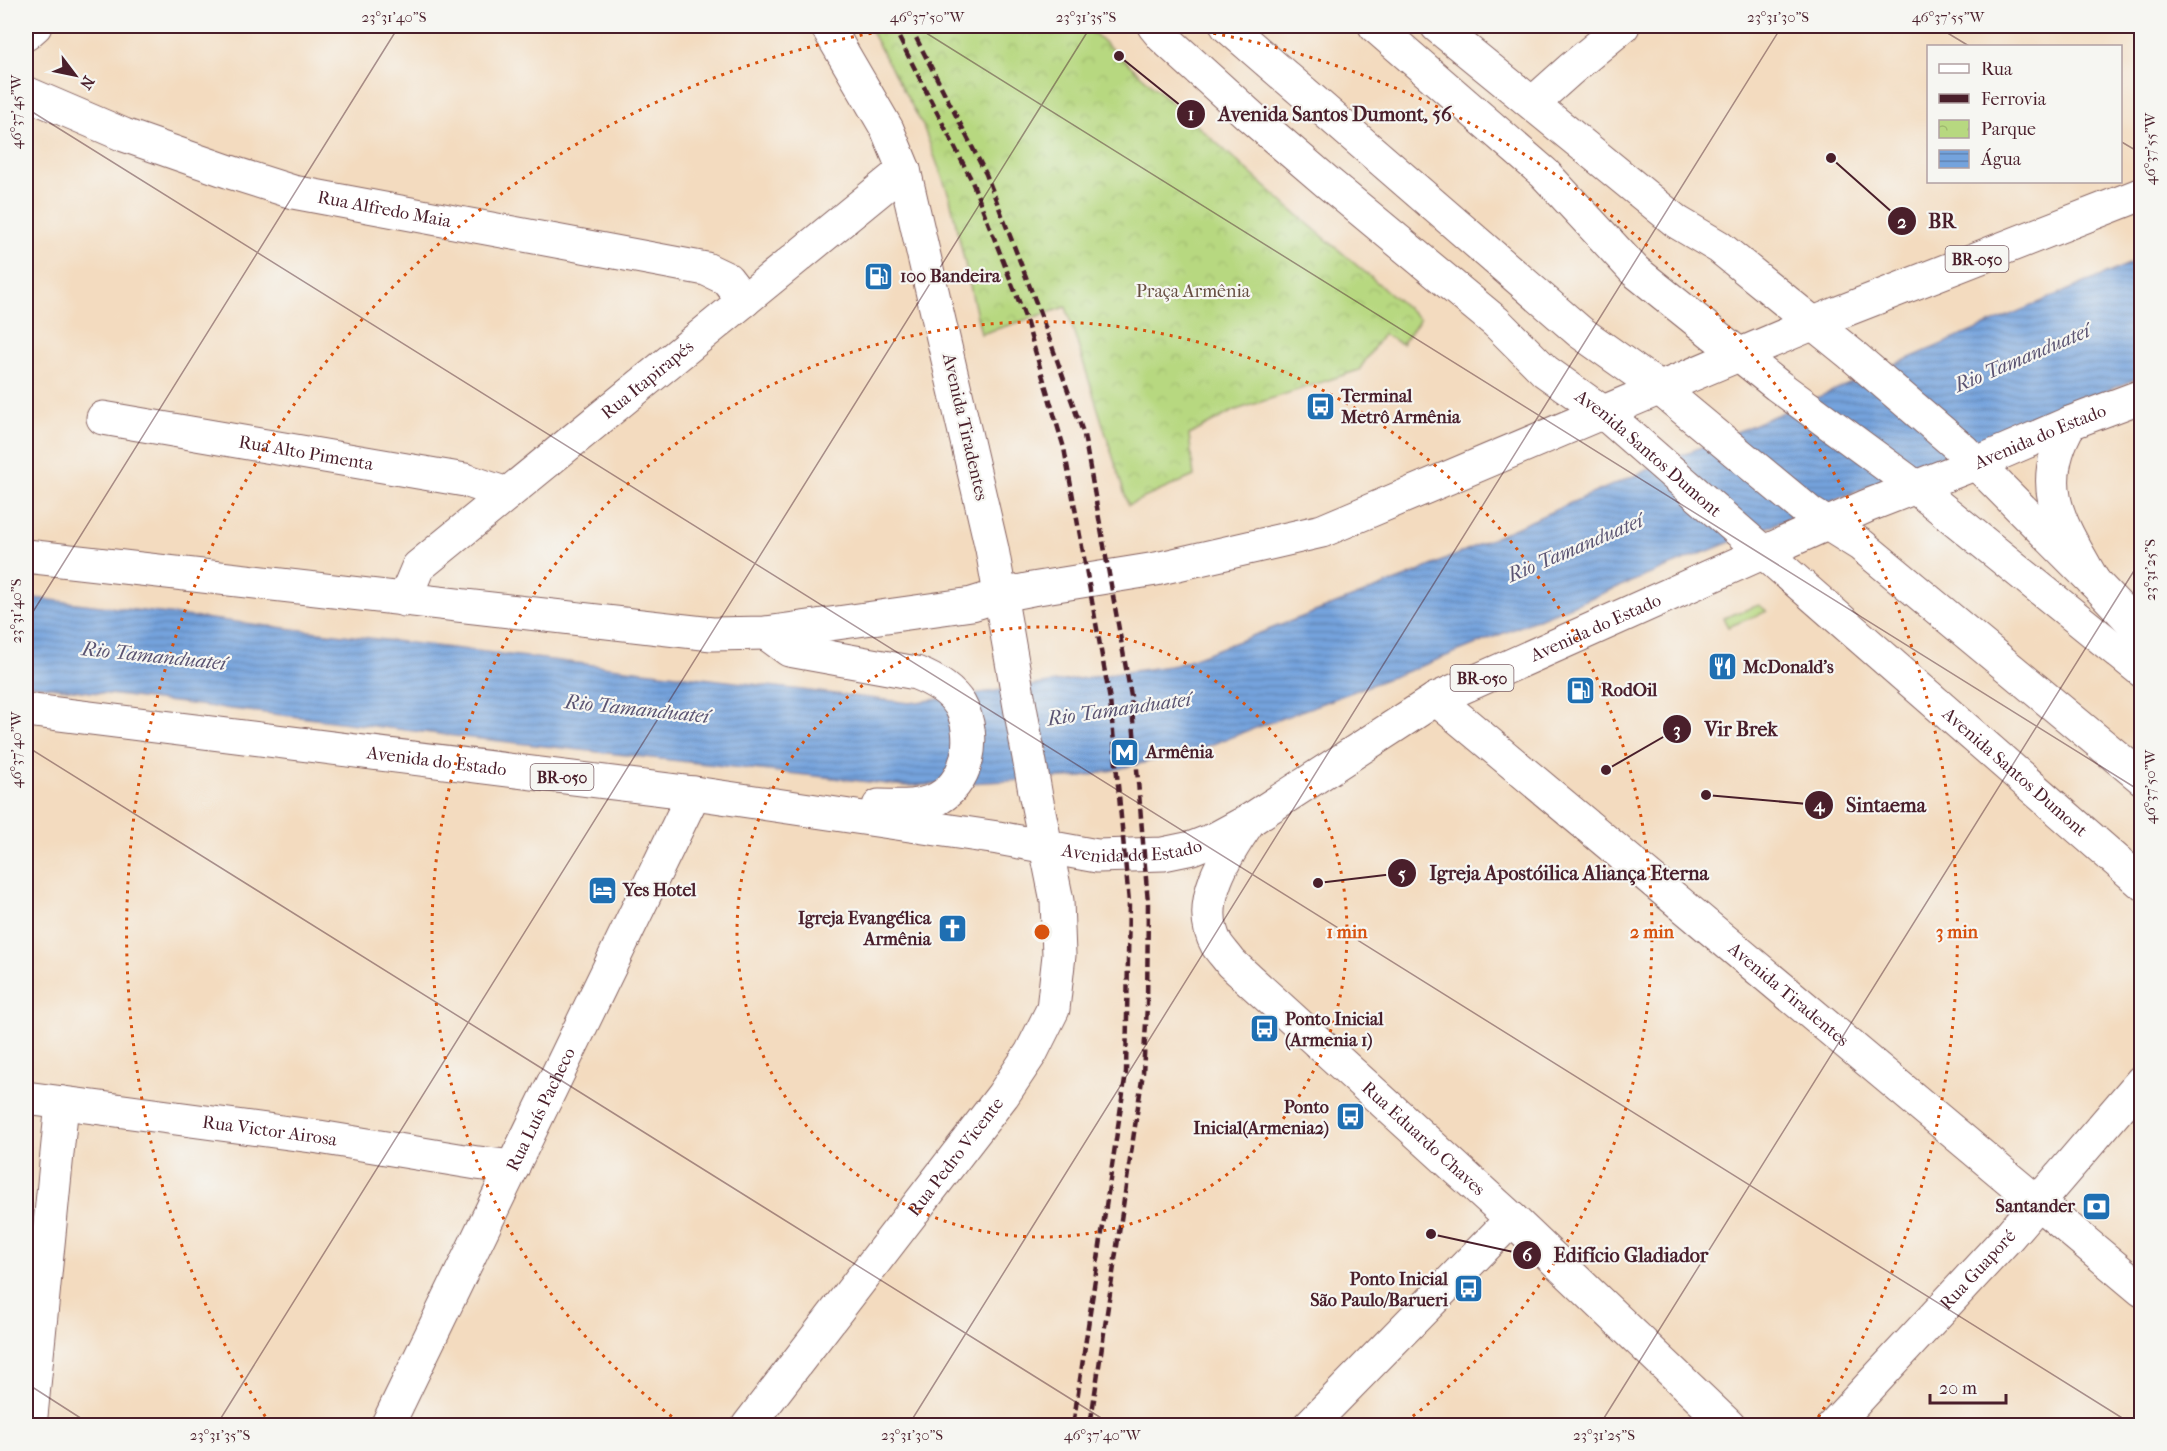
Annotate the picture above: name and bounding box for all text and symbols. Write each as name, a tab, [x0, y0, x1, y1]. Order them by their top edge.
text: 23°31'40"S	[362, 8, 427, 26]
text: 46°37'50"W	[890, 8, 965, 26]
text: 23°31'35"S	[1056, 8, 1116, 26]
text: 23°31'30"S	[1747, 8, 1809, 26]
text: 46°37'55"W	[1912, 8, 1986, 26]
north arrow	[45, 45, 105, 105]
legend	[1927, 45, 2122, 183]
text: Rua	[1981, 59, 2013, 80]
text: 46°37'45"W	[7, 73, 25, 149]
text: N	[76, 73, 99, 94]
text: Ferrovia	[1981, 89, 2047, 110]
callout: Avenida Santos Dumont, 56	[1176, 95, 1463, 133]
text: Avenida Santos Dumont, 56	[1216, 103, 1453, 126]
text: 1	[1188, 104, 1194, 125]
text: 46°37'55"W	[2141, 111, 2159, 185]
text: Parque	[1981, 119, 2036, 140]
text: Água	[1980, 148, 2022, 170]
street label: Rua Alfredo Maia	[316, 186, 454, 232]
callout: BR	[1887, 202, 1968, 240]
text: BR	[1928, 210, 1957, 233]
text: 2	[1897, 212, 1907, 233]
road number: BR-050	[1946, 246, 2008, 272]
fuel station icon: 100 Bandeira	[863, 260, 895, 292]
place label: 100 Bandeira	[900, 266, 1001, 287]
park label: Praça Armênia	[1136, 281, 1251, 302]
water label: Rio Tamanduateí	[1949, 318, 2096, 398]
street label: Rua Itapirapés	[597, 336, 698, 424]
street label: Avenida Tiradentes	[938, 350, 992, 503]
street label: Avenida Santos Dumont	[1570, 385, 1726, 521]
place label: Terminal Metrô Armênia	[1340, 386, 1461, 428]
bus stop icon: Terminal Metrô Armênia	[1304, 390, 1336, 422]
street label: Avenida do Estado	[1970, 400, 2109, 474]
street label: Rua Alto Pimenta	[237, 431, 376, 475]
water label: Rio Tamanduateí	[1502, 508, 1649, 588]
text: 23°31'25"S	[2141, 539, 2159, 601]
text: 23°31'40"S	[7, 578, 25, 643]
street label: Avenida do Estado	[1526, 589, 1664, 666]
water label: Rio Tamanduateí	[79, 637, 230, 675]
restaurant icon: McDonald's	[1706, 651, 1738, 683]
place label: McDonald's	[1742, 657, 1834, 678]
road number: BR-050	[1450, 665, 1514, 691]
fuel station icon: RodOil	[1564, 674, 1596, 706]
place label: RodOil	[1601, 680, 1658, 701]
water label: Rio Tamanduateí	[1044, 687, 1196, 731]
water label: Rio Tamanduateí	[562, 690, 713, 728]
street label: Avenida Santos Dumont	[1938, 703, 2092, 841]
text: 46°37'40"W	[7, 710, 25, 788]
callout: Vir Brek	[1662, 710, 1790, 748]
text: Vir Brek	[1703, 718, 1778, 741]
text: 3	[1673, 720, 1681, 741]
metro station icon: Armênia	[1109, 736, 1141, 768]
street label: Avenida do Estado	[365, 742, 508, 780]
place label: Armênia	[1145, 742, 1214, 763]
text: 46°37'50"W	[2141, 749, 2159, 824]
road number: BR-050	[530, 764, 594, 790]
callout: Sintaema	[1804, 786, 1938, 824]
text: Sintaema	[1846, 794, 1927, 817]
text: 4	[1813, 795, 1826, 816]
street label: Avenida do Estado	[1059, 835, 1205, 867]
callout: Igreja Apostóilica Aliança Eterna	[1387, 854, 1721, 892]
text: Igreja Apostóilica Aliança Eterna	[1429, 862, 1710, 886]
text: 5	[1398, 864, 1406, 885]
hotel icon: Yes Hotel	[586, 874, 618, 906]
place label: Yes Hotel	[622, 880, 697, 901]
place label: Igreja Evangélica Armênia	[798, 908, 932, 950]
church icon: Igreja Evangélica Armênia	[936, 912, 968, 944]
centre of rings	[1032, 922, 1052, 942]
text: 1 min	[1326, 922, 1368, 943]
text: 2 min	[1630, 922, 1674, 943]
text: 3 min	[1936, 922, 1979, 943]
street label: Avenida Tiradentes	[1723, 937, 1853, 1051]
place label: Ponto Inicial (Armenia 1)	[1285, 1009, 1384, 1051]
bus stop icon: Ponto Inicial (Armenia 1)	[1248, 1013, 1280, 1045]
street label: Rua Luís Pacheco	[502, 1044, 579, 1175]
street label: Rua Eduardo Chaves	[1358, 1077, 1490, 1200]
street label: Rua Pedro Vicente	[903, 1093, 1008, 1220]
place label: Ponto Inicial(Armenia2)	[1193, 1097, 1329, 1139]
bus stop icon: Ponto Inicial(Armenia2)	[1334, 1101, 1366, 1133]
street label: Rua Victor Airosa	[201, 1111, 339, 1150]
bank icon: Santander	[2080, 1190, 2112, 1222]
place label: Santander	[1996, 1196, 2075, 1217]
street label: Rua Guaporé	[1935, 1225, 2020, 1314]
callout: Edifício Gladiador	[1512, 1236, 1720, 1274]
text: Edifício Gladiador	[1554, 1244, 1709, 1267]
text: 6	[1522, 1245, 1533, 1266]
place label: Ponto Inicial São Paulo/Barueri	[1310, 1269, 1449, 1311]
bus stop icon: Ponto Inicial São Paulo/Barueri	[1453, 1273, 1485, 1305]
scale bar	[1930, 1367, 2006, 1405]
text: 20 m	[1939, 1378, 1977, 1399]
text: 23°31'35"S	[190, 1426, 250, 1444]
text: 23°31'30"S	[881, 1426, 943, 1444]
text: 46°37'40"W	[1064, 1426, 1142, 1444]
text: 23°31'25"S	[1573, 1426, 1635, 1444]

